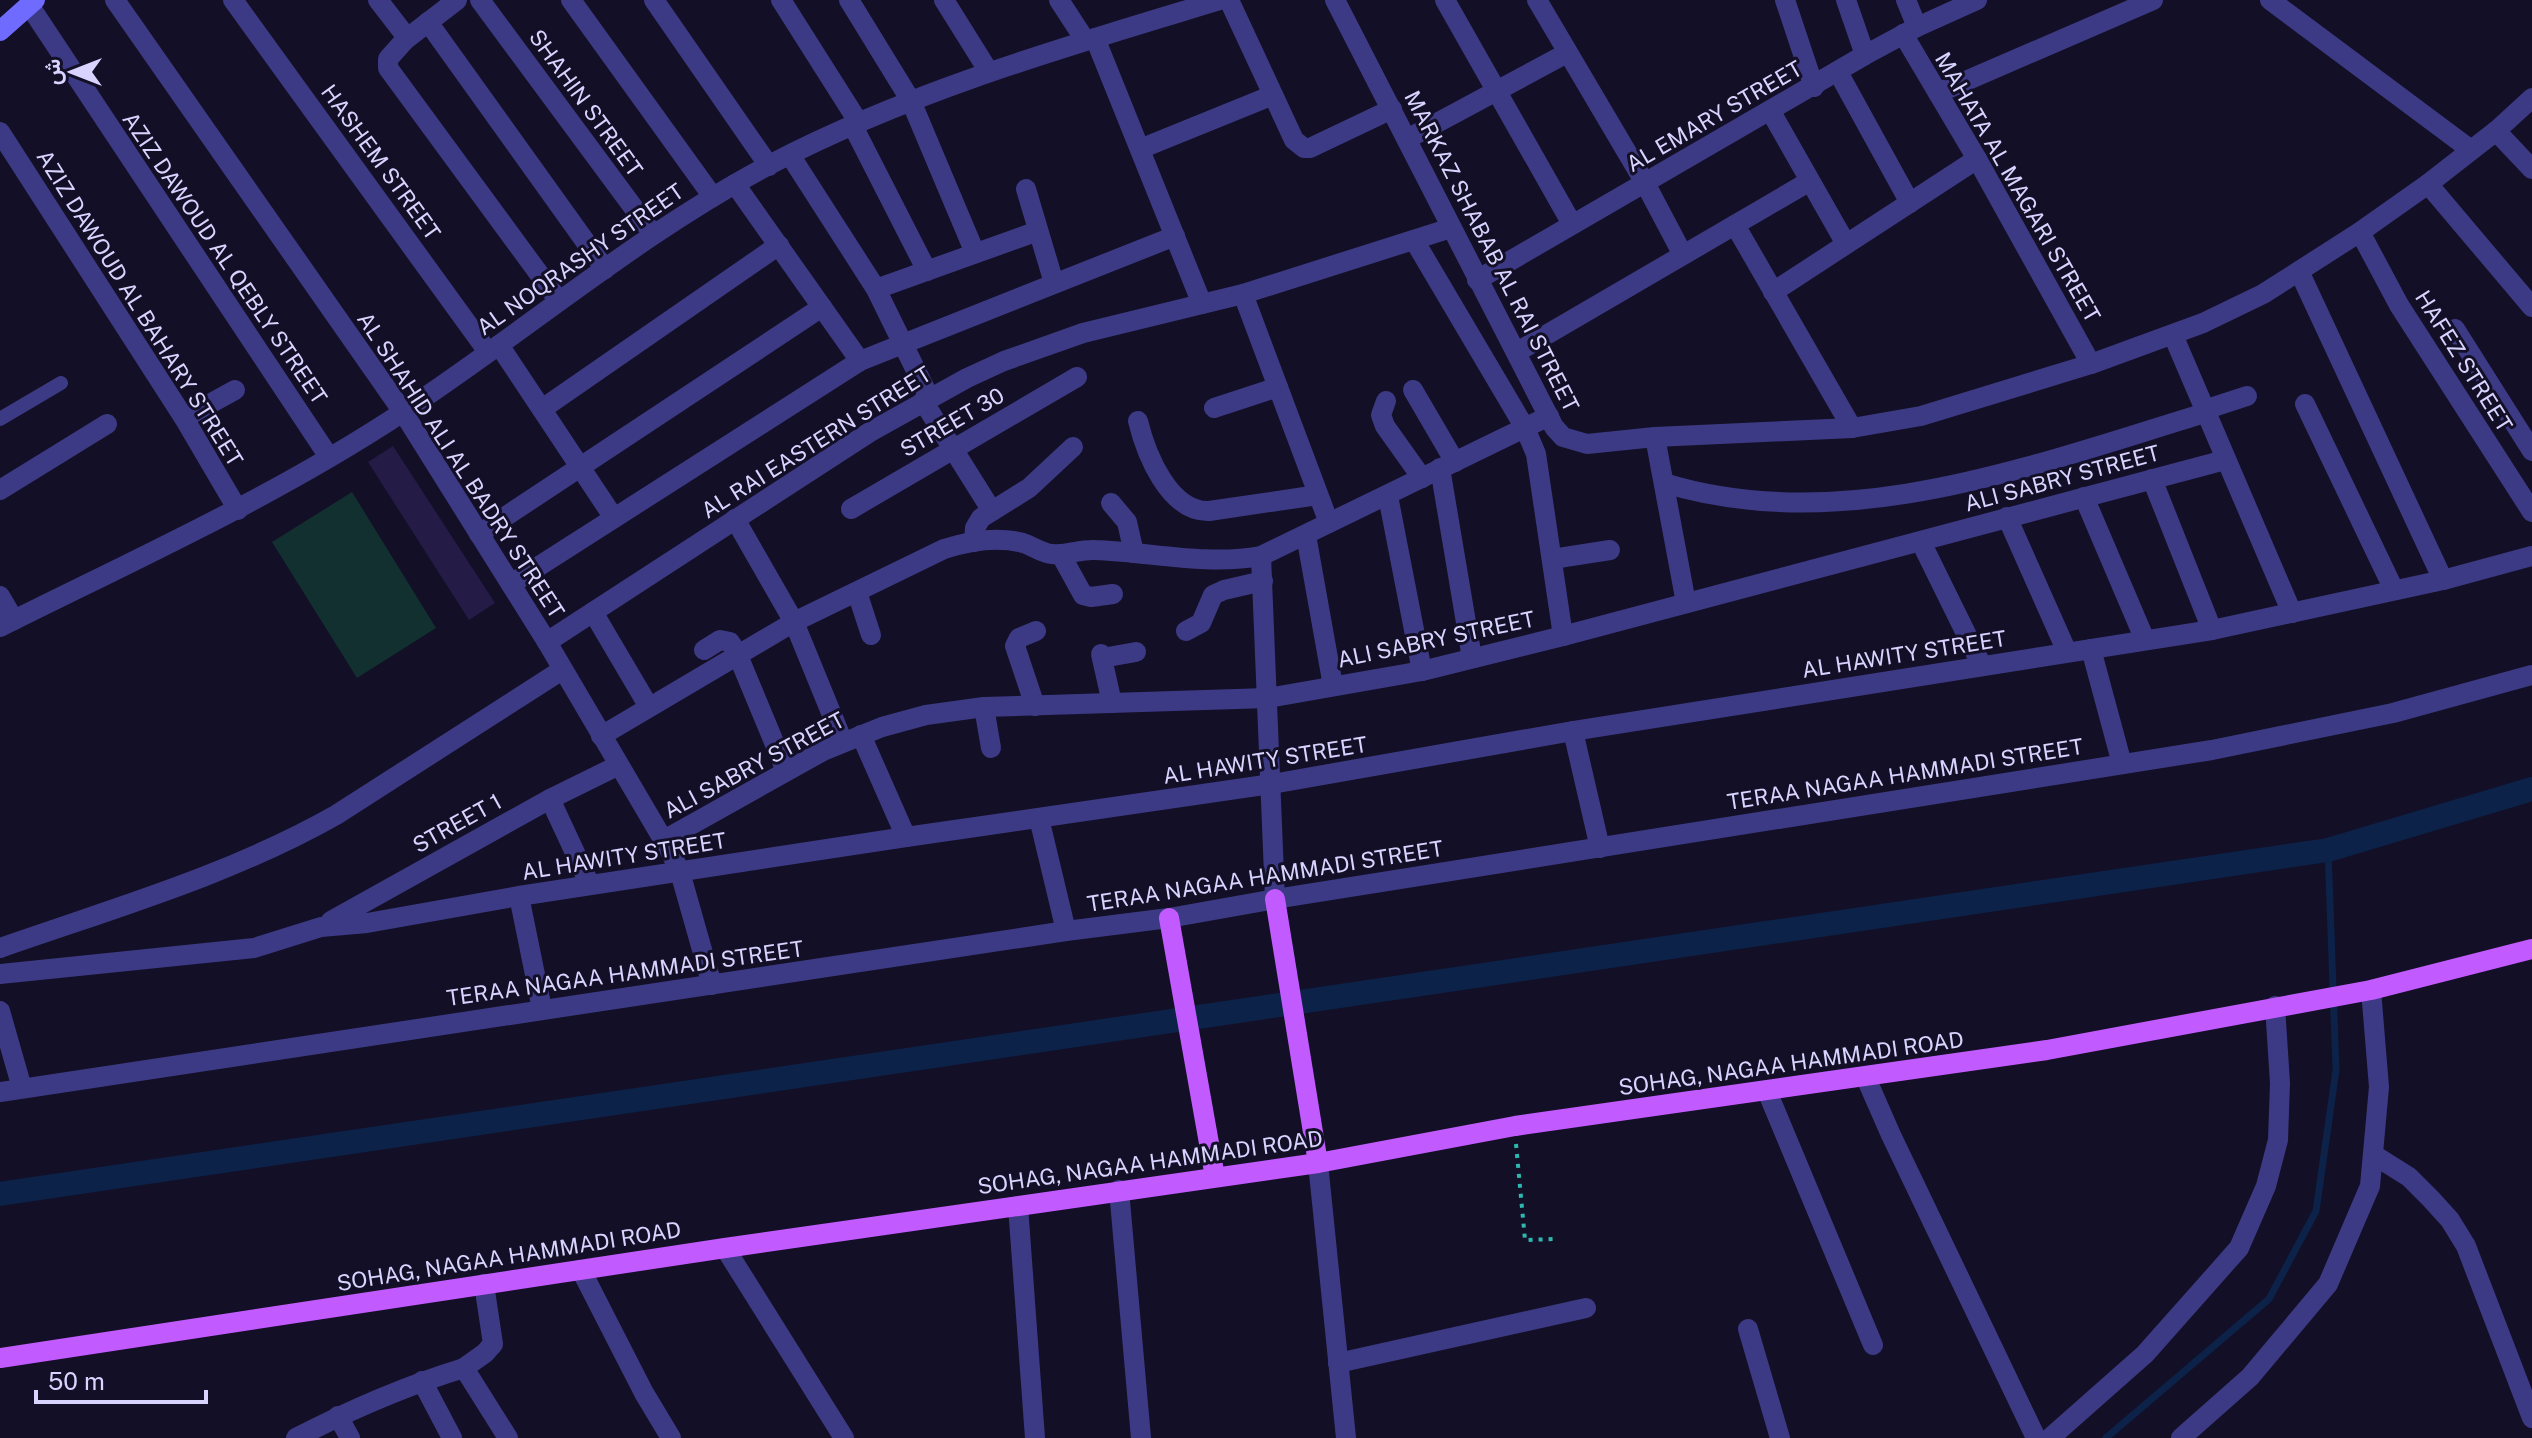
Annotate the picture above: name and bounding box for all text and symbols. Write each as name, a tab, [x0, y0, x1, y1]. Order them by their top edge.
street label: SHAHIN STREET	[524, 24, 648, 182]
north arrow	[32, 32, 112, 112]
street label: MAHATA AL MAGARI STREET	[1930, 47, 2106, 327]
street label: AL EMARY STREET	[1621, 55, 1807, 177]
text: ش	[39, 59, 66, 85]
street label: HASHEM STREET	[316, 79, 446, 245]
street label: MARKAZ SHABAB AL RAI STREET	[1399, 86, 1585, 416]
street label: AZIZ DAWOUD AL QEBLY STREET	[117, 107, 333, 409]
street label: AZIZ DAWOUD AL BAHARY STREET	[31, 145, 249, 471]
street label: AL NOQRASHY STREET	[472, 178, 688, 340]
street label: HAFEZ STREET	[2410, 286, 2518, 436]
street label: AL SHAHID ALI AL BADRY STREET	[352, 307, 570, 623]
street label: AL RAI EASTERN STREET	[696, 361, 936, 523]
street label: STREET 30	[895, 382, 1009, 462]
street label: ALI SABRY STREET	[1962, 439, 2162, 517]
street label: ALI SABRY STREET	[1335, 605, 1537, 673]
street label: AL HAWITY STREET	[1800, 625, 2008, 683]
street label: ALI SABRY STREET	[659, 706, 849, 824]
street label: AL HAWITY STREET	[1161, 731, 1369, 789]
street label: TERAA NAGAA HAMMADI STREET	[1725, 733, 2085, 815]
street label: STREET 1	[408, 788, 506, 858]
street label: AL HAWITY STREET	[520, 827, 728, 885]
street label: TERAA NAGAA HAMMADI STREET	[1085, 835, 1445, 917]
street label: TERAA NAGAA HAMMADI STREET	[445, 935, 805, 1011]
street label: SOHAG, NAGAA HAMMADI ROAD	[1617, 1026, 1965, 1100]
street label: SOHAG, NAGAA HAMMADI ROAD	[976, 1125, 1324, 1199]
street label: SOHAG, NAGAA HAMMADI ROAD	[335, 1216, 683, 1296]
scale bar	[36, 1354, 206, 1404]
text: 50 m	[48, 1367, 105, 1395]

